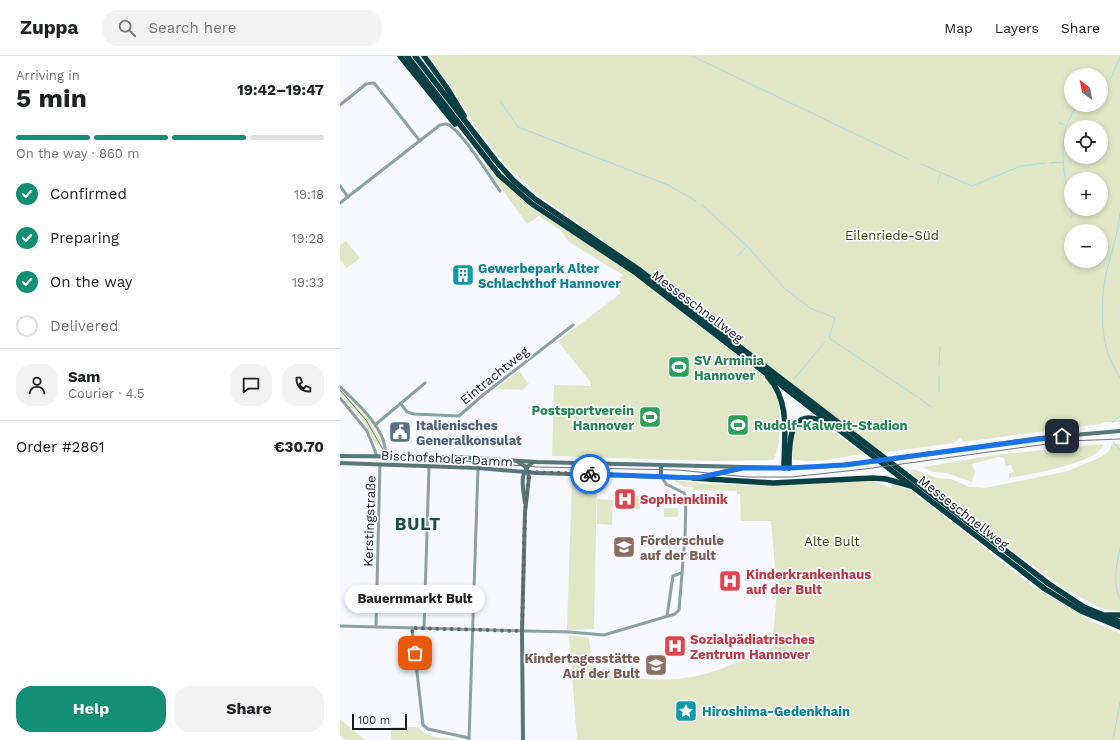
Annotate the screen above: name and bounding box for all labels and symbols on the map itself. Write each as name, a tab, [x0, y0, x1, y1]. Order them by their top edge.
north arrow	[1064, 68, 1108, 112]
park label: Eilenriede-Süd	[845, 228, 939, 243]
place label: Gewerbepark Alter Schlachthof Hannover	[478, 261, 621, 291]
building icon: Gewerbepark Alter Schlachthof Hannover	[450, 262, 476, 288]
street label: Messeschnellweg	[649, 267, 746, 346]
street label: Eintrachtweg	[457, 343, 532, 407]
place label: SV Arminia Hannover	[694, 353, 765, 383]
sports icon: SV Arminia Hannover	[666, 354, 692, 380]
place label: Postsportverein Hannover	[532, 403, 634, 433]
sports icon: Postsportverein Hannover	[637, 404, 663, 430]
sports icon: Rudolf-Kalweit-Stadion	[725, 412, 751, 438]
place label: Italienisches Generalkonsulat	[416, 418, 522, 448]
place label: Rudolf-Kalweit-Stadion	[754, 418, 908, 433]
public building icon: Italienisches Generalkonsulat	[387, 419, 413, 445]
pin	[1045, 419, 1079, 453]
street label: Bischofsholer Damm	[381, 448, 513, 469]
courier	[570, 454, 610, 494]
street label: Messeschnellweg	[916, 473, 1012, 552]
street label: Kerstingstraße	[360, 475, 379, 567]
hospital icon: Sophienklinik	[612, 486, 638, 512]
place label: Sophienklinik	[640, 492, 729, 507]
district label: BULT	[395, 514, 441, 534]
place label: Förderschule auf der Bult	[640, 533, 724, 563]
school or university icon: Förderschule auf der Bult	[611, 534, 637, 560]
park label: Alte Bult	[804, 534, 860, 549]
place label: Kinderkrankenhaus auf der Bult	[746, 567, 871, 597]
hospital icon: Kinderkrankenhaus auf der Bult	[717, 568, 743, 594]
callout: Bauernmarkt Bult	[345, 585, 485, 613]
place label: Sozialpädiatrisches Zentrum Hannover	[690, 632, 815, 662]
hospital icon: Sozialpädiatrisches Zentrum Hannover	[662, 633, 688, 659]
pin	[398, 636, 432, 670]
place label: Kindertagesstätte Auf der Bult	[525, 651, 640, 681]
school or university icon: Kindertagesstätte Auf der Bult	[643, 652, 669, 678]
place icon: Hiroshima-Gedenkhain	[673, 698, 699, 724]
place label: Hiroshima-Gedenkhain	[702, 704, 850, 719]
scale bar	[352, 712, 407, 731]

